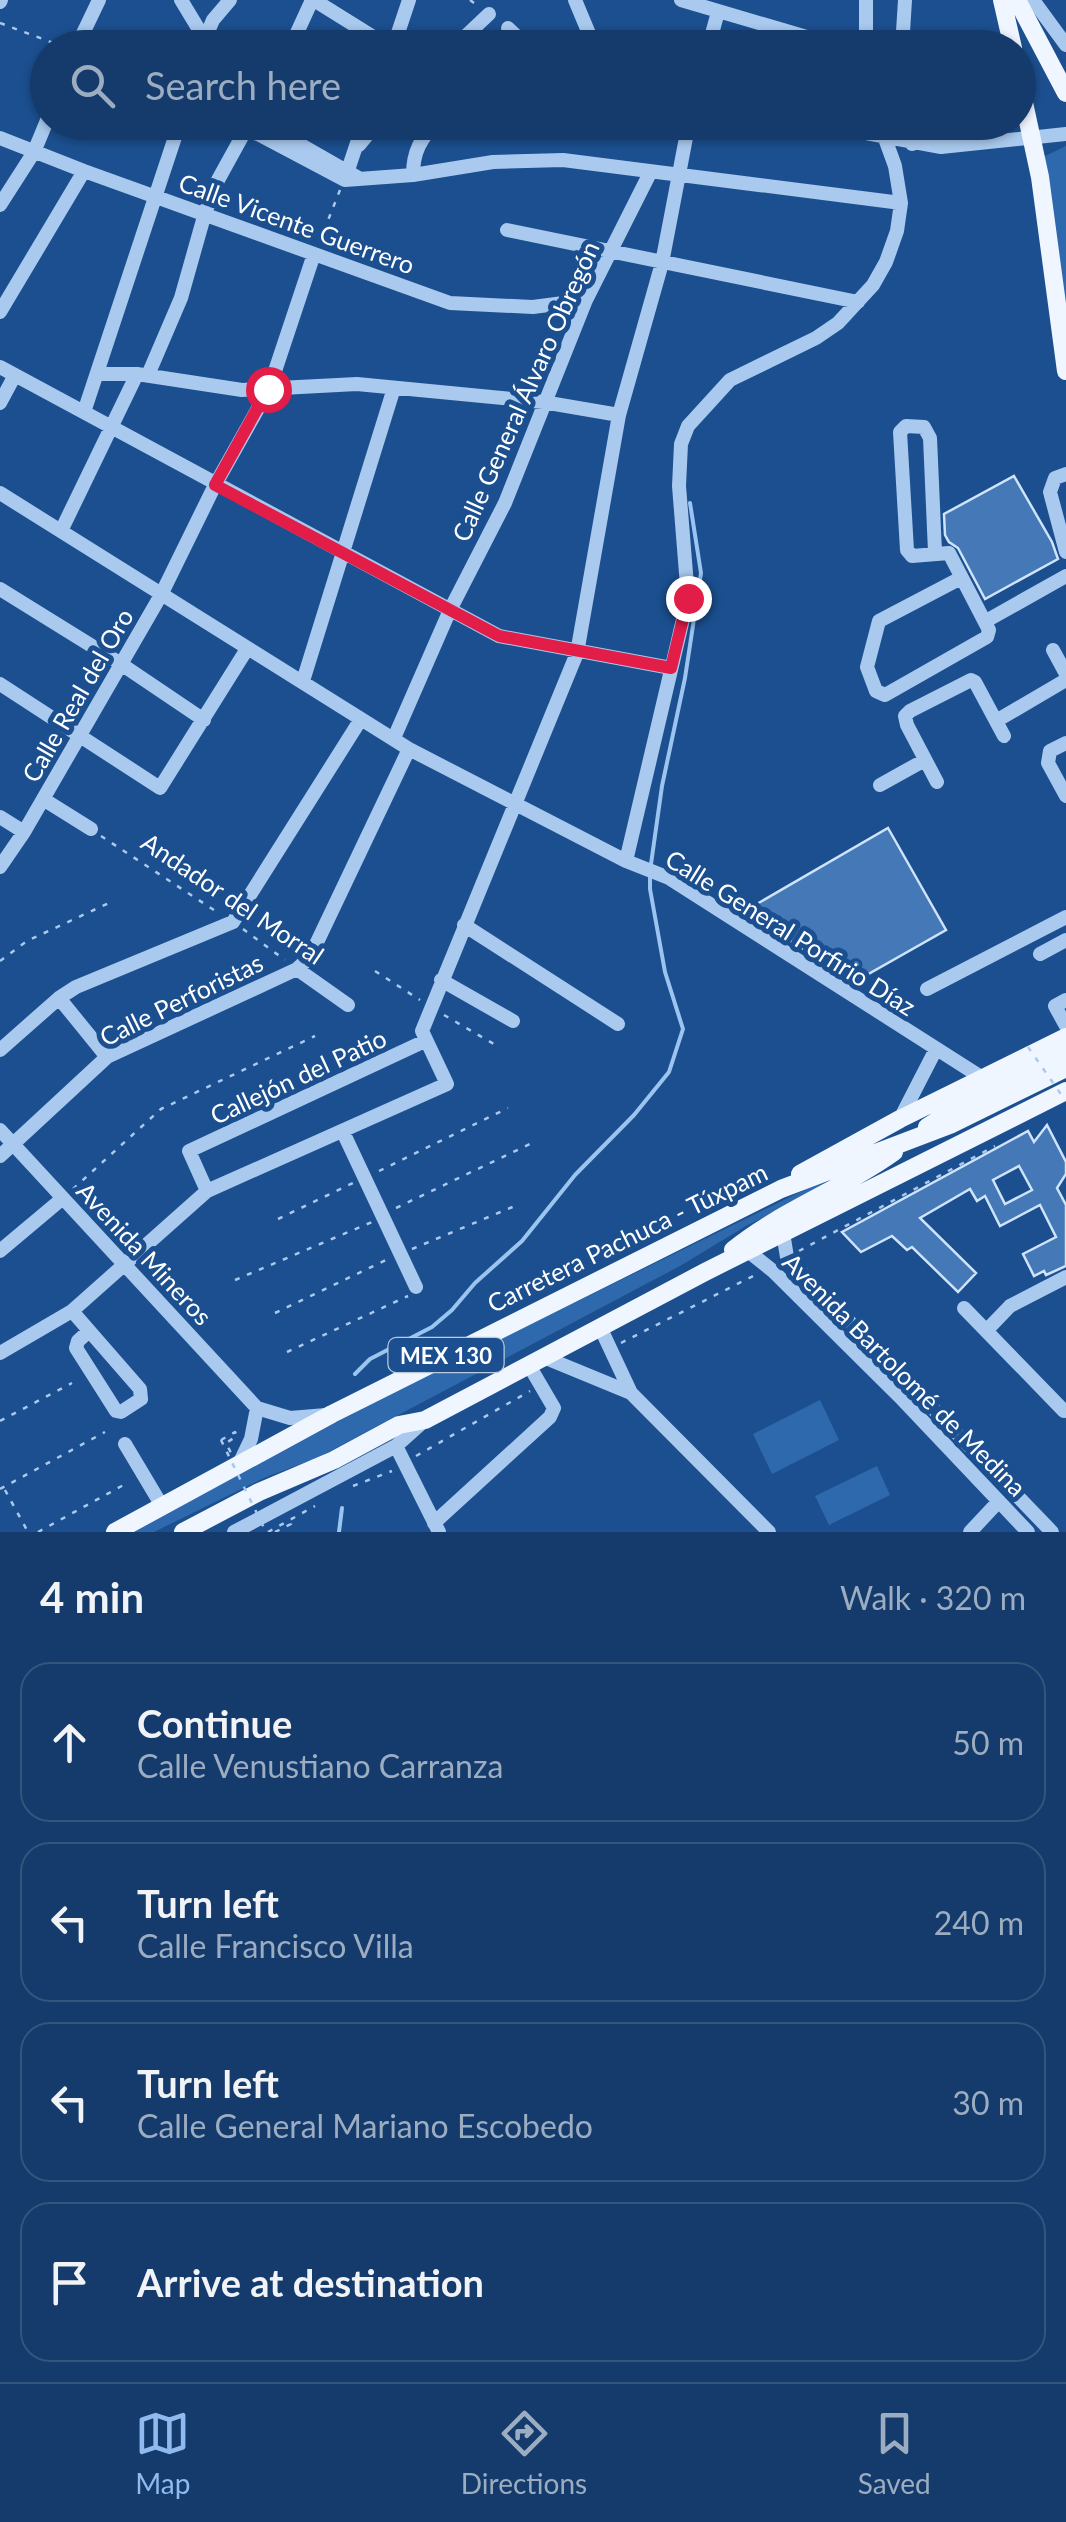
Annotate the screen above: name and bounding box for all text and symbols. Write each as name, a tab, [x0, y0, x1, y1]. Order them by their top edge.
search box	[30, 30, 1036, 140]
icon: search	[65, 58, 120, 113]
text: Search here	[145, 62, 341, 108]
street label: Calle Vicente Guerrero	[175, 166, 419, 280]
street label: Calle General Álvaro Obregón	[445, 236, 605, 546]
route start	[246, 367, 292, 413]
route end	[666, 576, 712, 622]
street label: Calle Real del Oro	[15, 603, 139, 787]
street label: Andador del Morral	[136, 826, 330, 970]
street label: Calle General Porfirio Díaz	[661, 843, 921, 1021]
street label: Calle Perforistas	[95, 947, 267, 1051]
street label: Callejón del Patio	[205, 1022, 391, 1130]
street label: Carretera Pachuca - Túxpam	[482, 1156, 772, 1318]
street label: Avenida Mineros	[71, 1175, 219, 1331]
street label: Avenida Bartolomé de Medina	[777, 1246, 1033, 1502]
road number: MEX 130	[388, 1338, 504, 1372]
text: 4 min	[40, 1572, 144, 1622]
text: Walk · 320 m	[840, 1578, 1026, 1617]
text: Continue	[137, 1700, 292, 1746]
icon: ahead	[42, 1715, 97, 1770]
text: 50 m	[952, 1723, 1024, 1762]
text: Calle Venustiano Carranza	[137, 1746, 503, 1785]
text: Turn left	[137, 1880, 279, 1926]
icon: left	[42, 1895, 97, 1950]
text: 240 m	[934, 1903, 1024, 1942]
text: Calle Francisco Villa	[137, 1926, 414, 1965]
text: Turn left	[137, 2060, 279, 2106]
icon: left	[42, 2075, 97, 2130]
text: 30 m	[952, 2083, 1024, 2122]
text: Calle General Mariano Escobedo	[137, 2106, 593, 2145]
icon: arrive	[42, 2255, 97, 2310]
text: Arrive at destination	[137, 2259, 484, 2305]
tab: Map	[135, 2406, 190, 2500]
tab: Directions	[461, 2406, 587, 2500]
tab: Saved	[858, 2406, 931, 2500]

